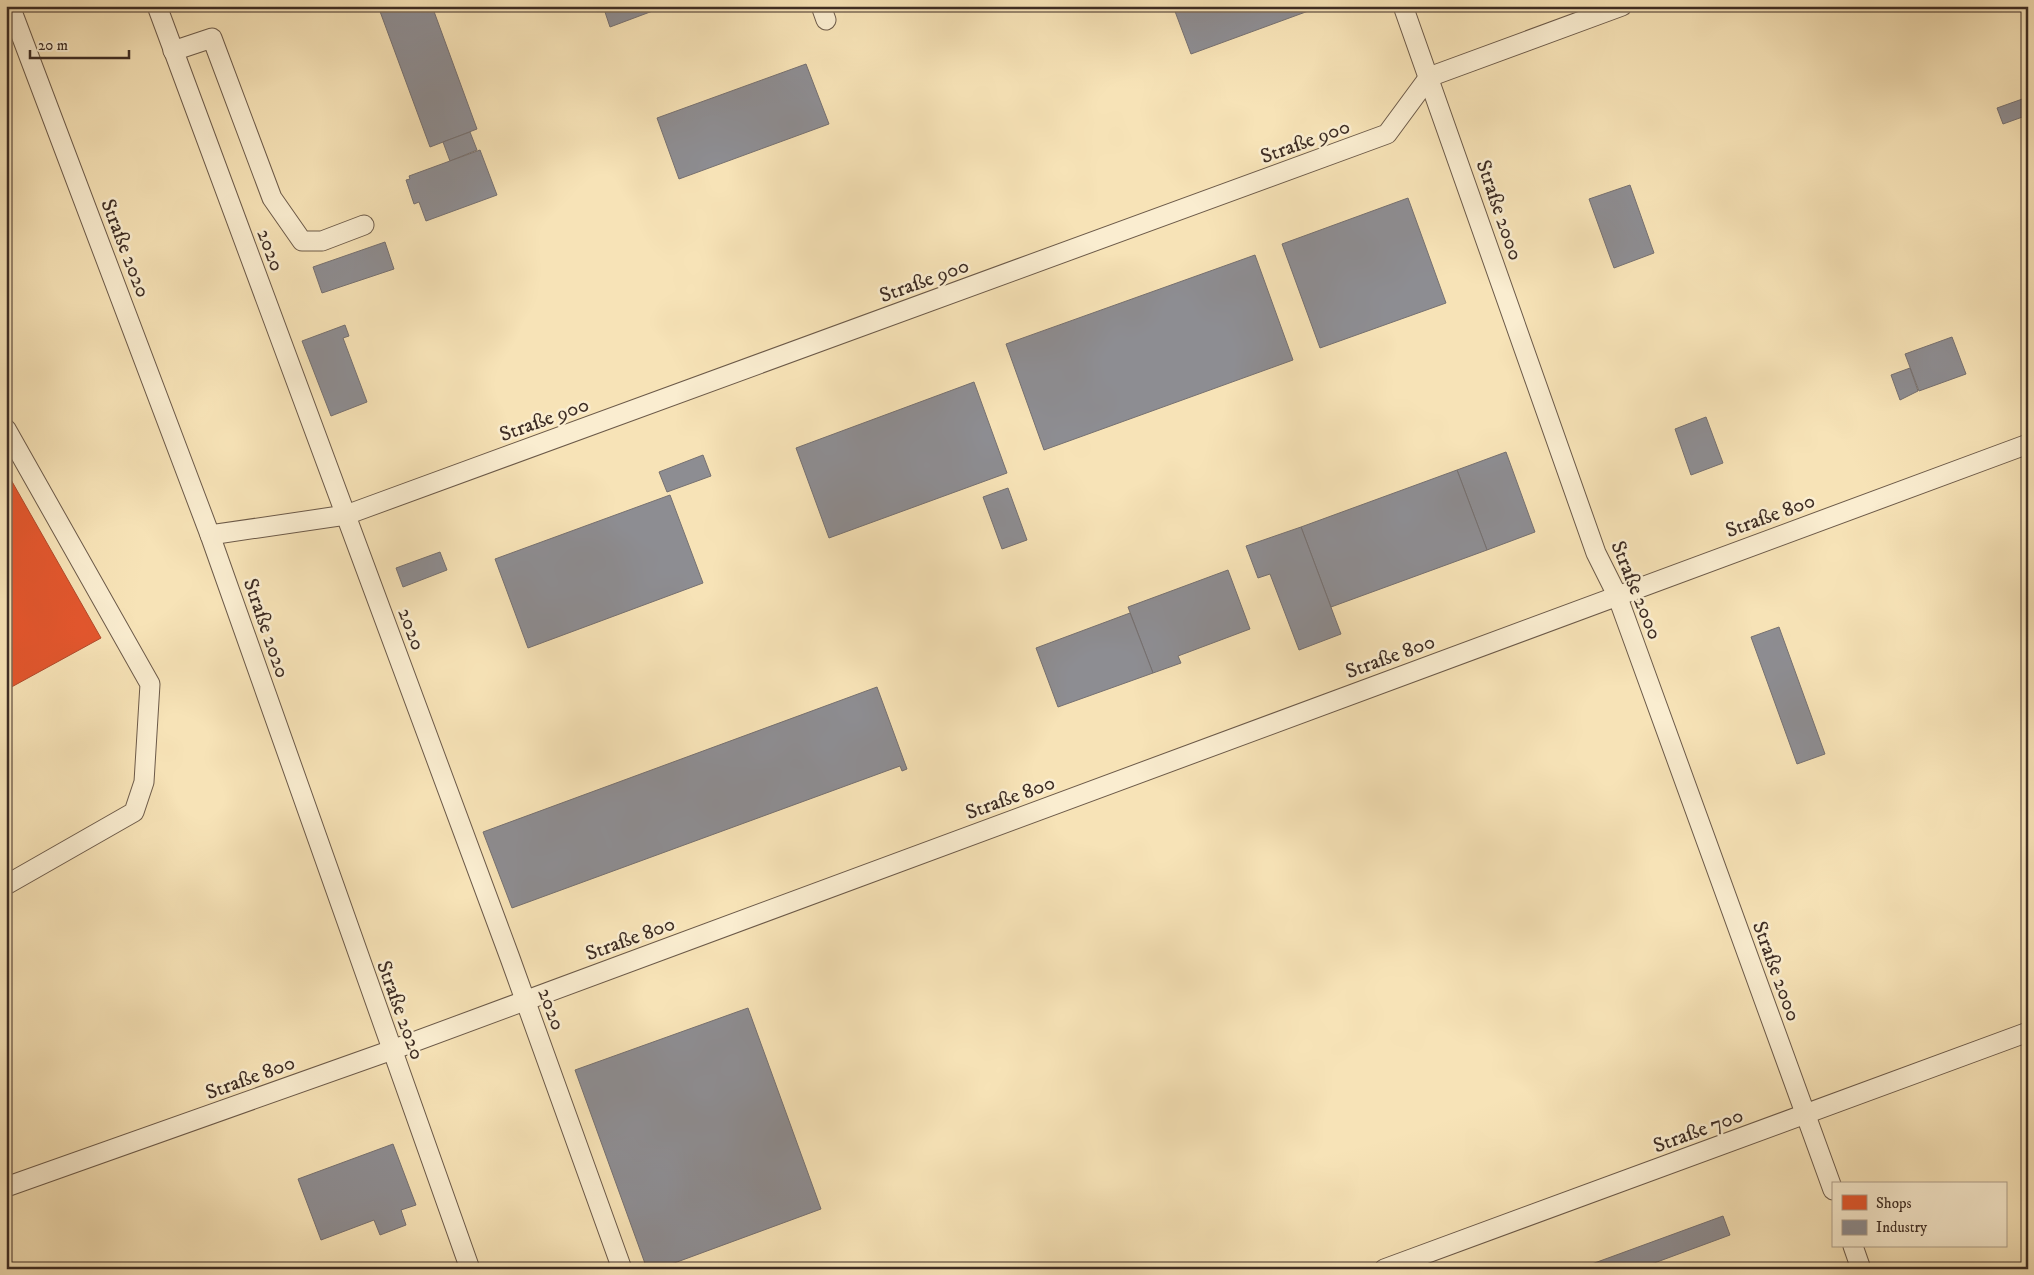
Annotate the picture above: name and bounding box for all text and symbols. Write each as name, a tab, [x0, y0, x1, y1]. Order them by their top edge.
scale bar	[30, 28, 129, 60]
text: 20 m	[38, 36, 68, 55]
street label: Straße 900	[1257, 114, 1354, 170]
street label: Straße 2000	[1470, 157, 1528, 264]
street label: Straße 2020	[94, 195, 156, 301]
street label: 2020	[250, 226, 290, 275]
street label: Straße 900	[876, 253, 973, 309]
street label: Straße 900	[496, 392, 593, 448]
street label: Straße 800	[1722, 488, 1819, 544]
street label: Straße 2000	[1604, 537, 1668, 644]
street label: Straße 2020	[237, 575, 295, 682]
street label: 2020	[391, 605, 431, 654]
street label: Straße 800	[1342, 629, 1439, 685]
street label: Straße 800	[962, 770, 1059, 826]
street label: Straße 800	[582, 911, 679, 967]
street label: Straße 2000	[1746, 918, 1806, 1025]
street label: Straße 2020	[370, 957, 430, 1063]
street label: 2020	[531, 985, 571, 1034]
street label: Straße 800	[202, 1050, 299, 1106]
street label: Straße 700	[1650, 1103, 1747, 1159]
legend	[1832, 1182, 2006, 1248]
text: Shops	[1876, 1194, 1912, 1213]
text: Industry	[1876, 1218, 1928, 1237]

